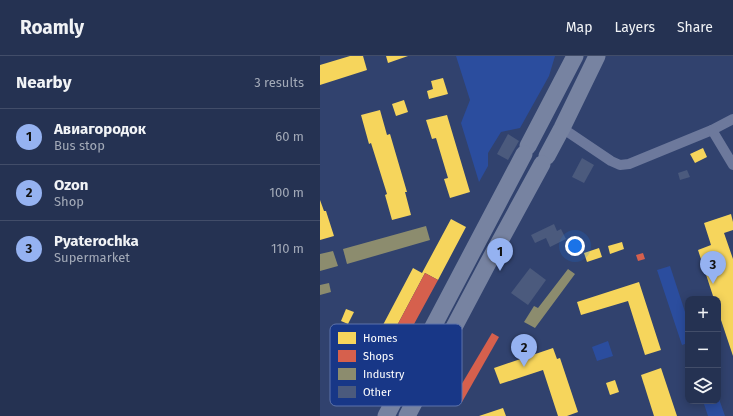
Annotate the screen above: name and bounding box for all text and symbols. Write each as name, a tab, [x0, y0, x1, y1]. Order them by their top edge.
text: Roamly	[20, 16, 84, 39]
text: Map	[566, 19, 592, 36]
text: Layers	[614, 19, 655, 36]
text: Share	[677, 19, 713, 36]
text: Nearby	[16, 72, 71, 93]
text: 3 results	[254, 75, 304, 90]
text: Авиагородок	[54, 120, 146, 138]
text: 1	[26, 129, 32, 144]
text: 60 m	[275, 129, 304, 144]
text: Bus stop	[54, 138, 105, 153]
text: Ozon	[54, 176, 88, 194]
text: 2	[26, 185, 32, 200]
text: 100 m	[269, 185, 304, 200]
text: Shop	[54, 194, 84, 209]
text: Pyaterochka	[54, 232, 139, 250]
your location	[565, 236, 585, 256]
pin: 1	[487, 238, 513, 271]
text: 3	[26, 241, 32, 256]
text: 110 m	[271, 241, 304, 256]
text: Supermarket	[54, 250, 130, 265]
pin: 3	[700, 251, 726, 284]
map controls	[685, 296, 721, 404]
button: +	[685, 296, 721, 332]
legend	[330, 324, 462, 406]
text: Homes	[363, 332, 397, 345]
button: −	[685, 332, 721, 368]
pin: 2	[511, 334, 537, 367]
text: Shops	[363, 350, 394, 363]
text: Industry	[363, 368, 405, 381]
button: layers	[685, 368, 721, 404]
text: Other	[363, 386, 392, 399]

